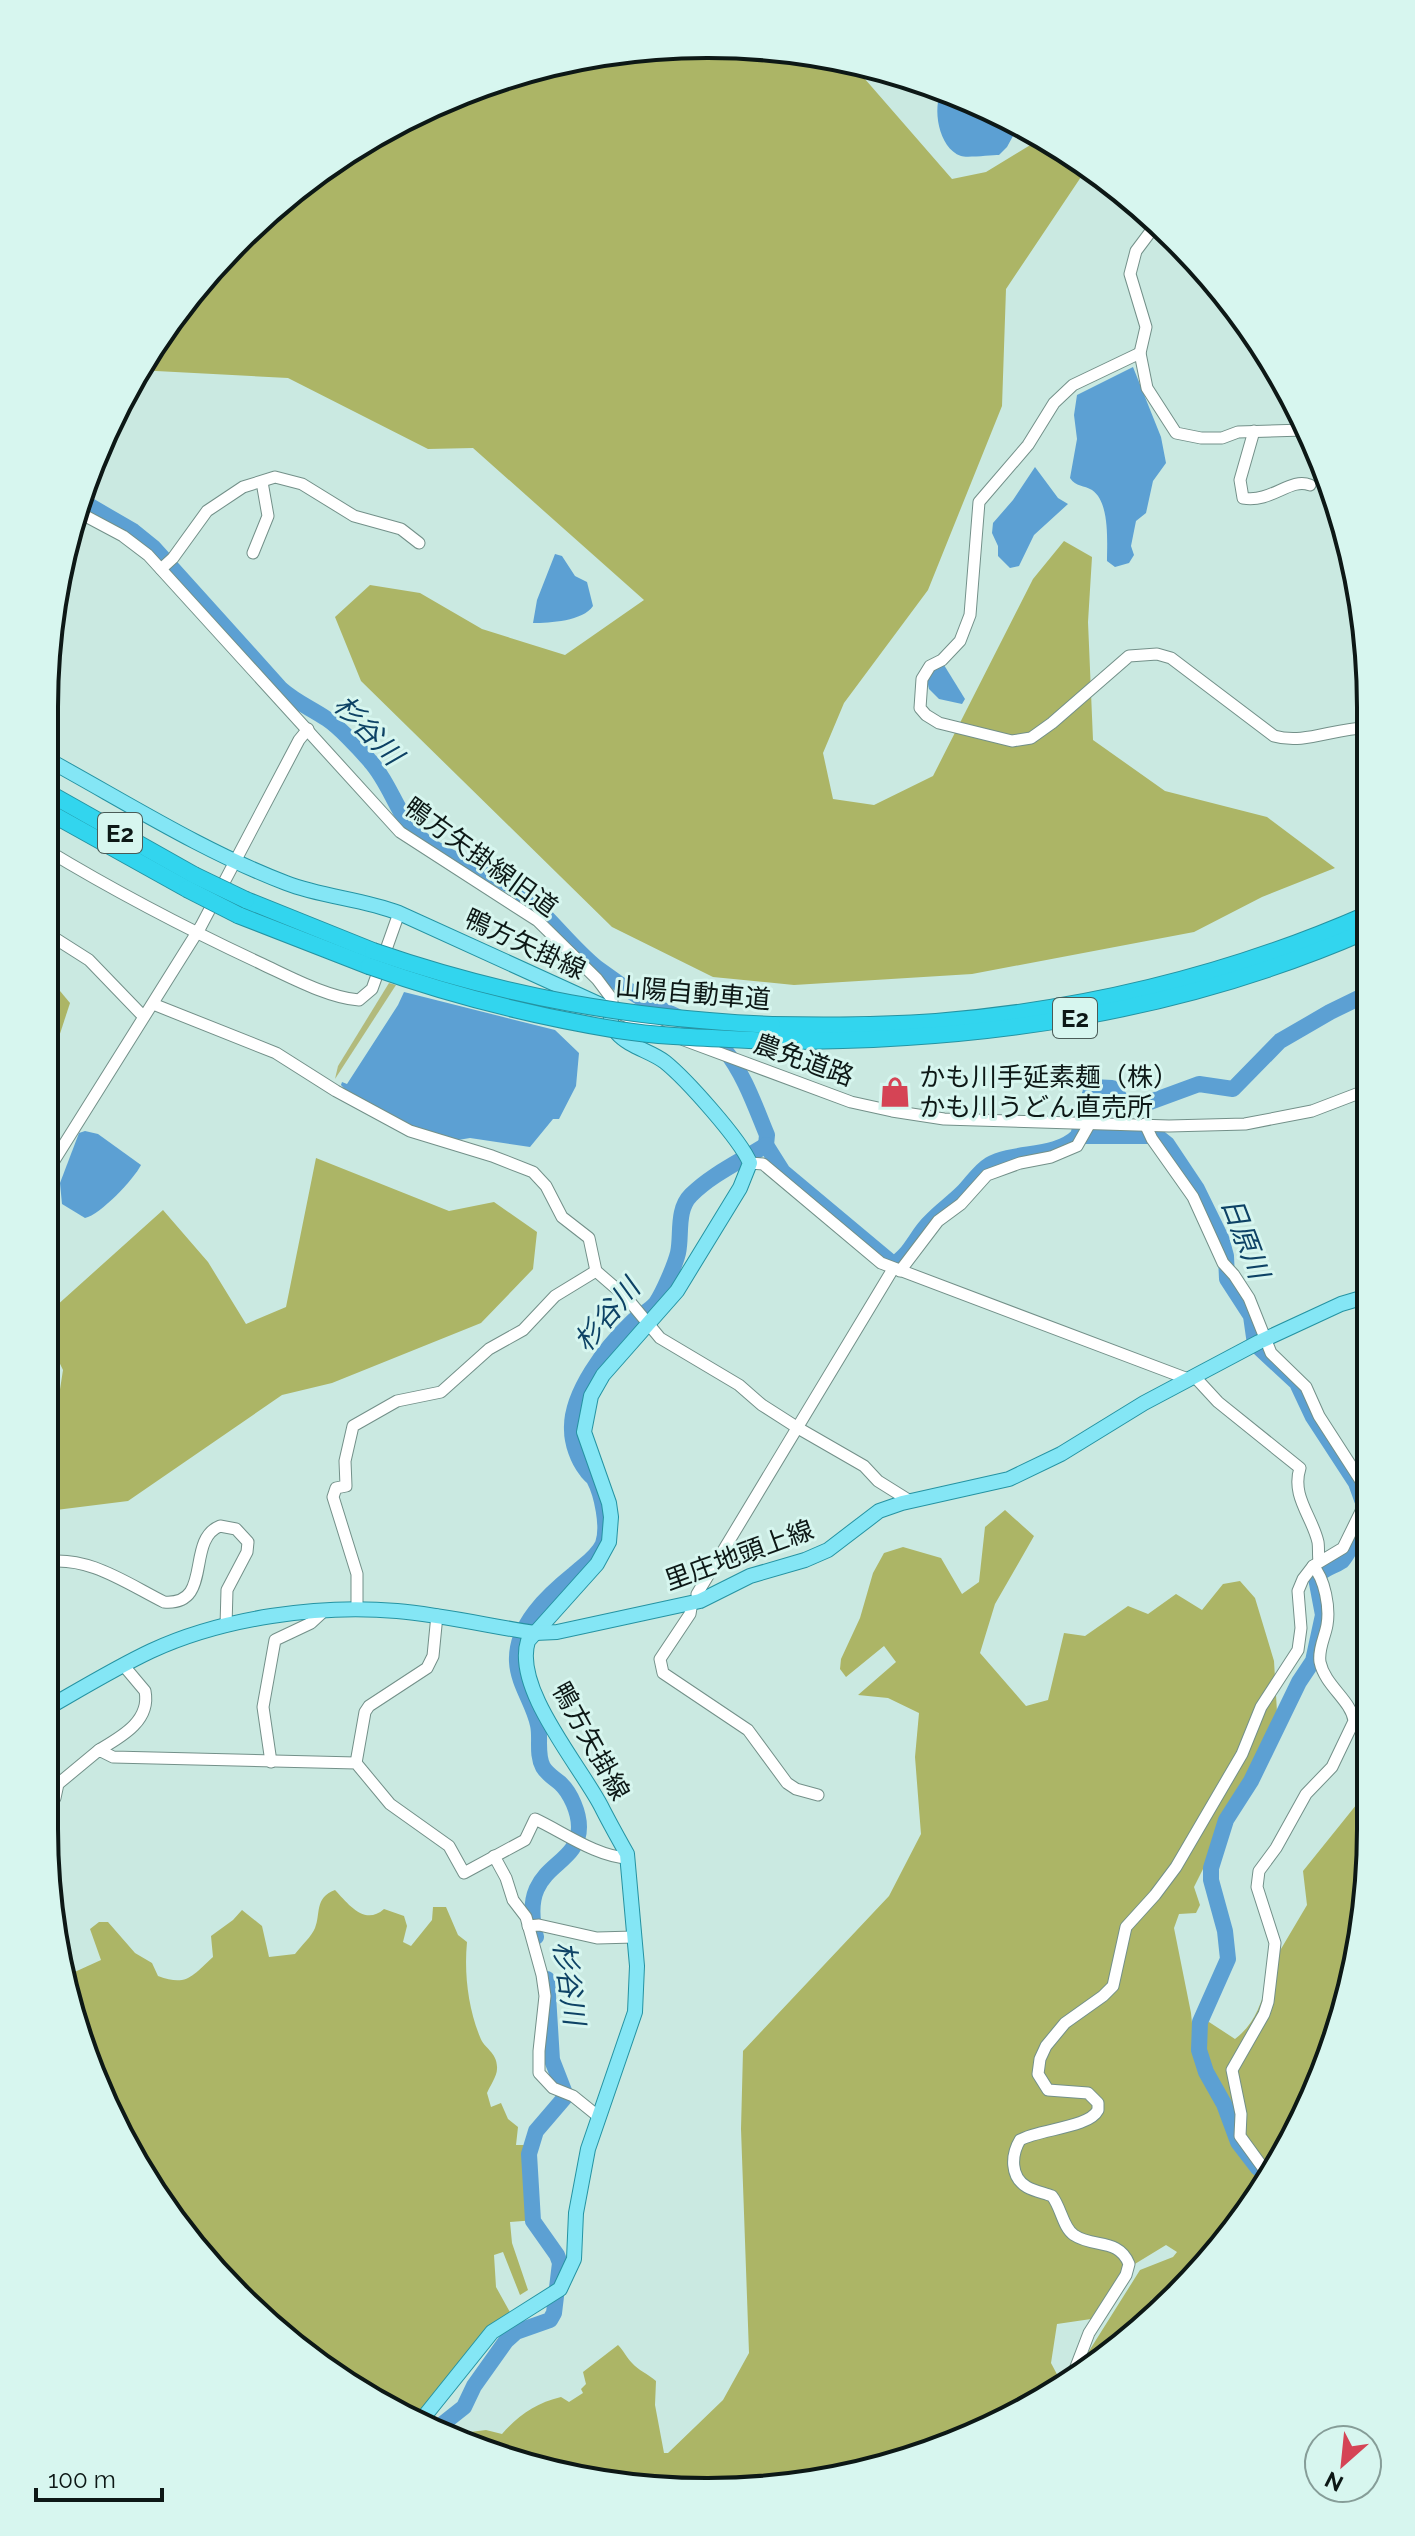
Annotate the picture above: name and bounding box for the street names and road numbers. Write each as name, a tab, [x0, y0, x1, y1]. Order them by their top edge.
street label: 鴨方矢掛線旧道	[399, 791, 563, 923]
road number: E2	[98, 813, 142, 853]
street label: 鴨方矢掛線	[460, 903, 590, 985]
street label: 山陽自動車道	[614, 971, 772, 1015]
road number: E2	[1053, 998, 1097, 1038]
street label: 農免道路	[750, 1028, 858, 1092]
street label: 里庄地頭上線	[661, 1514, 817, 1596]
street label: 鴨方矢掛線	[546, 1677, 636, 1805]

